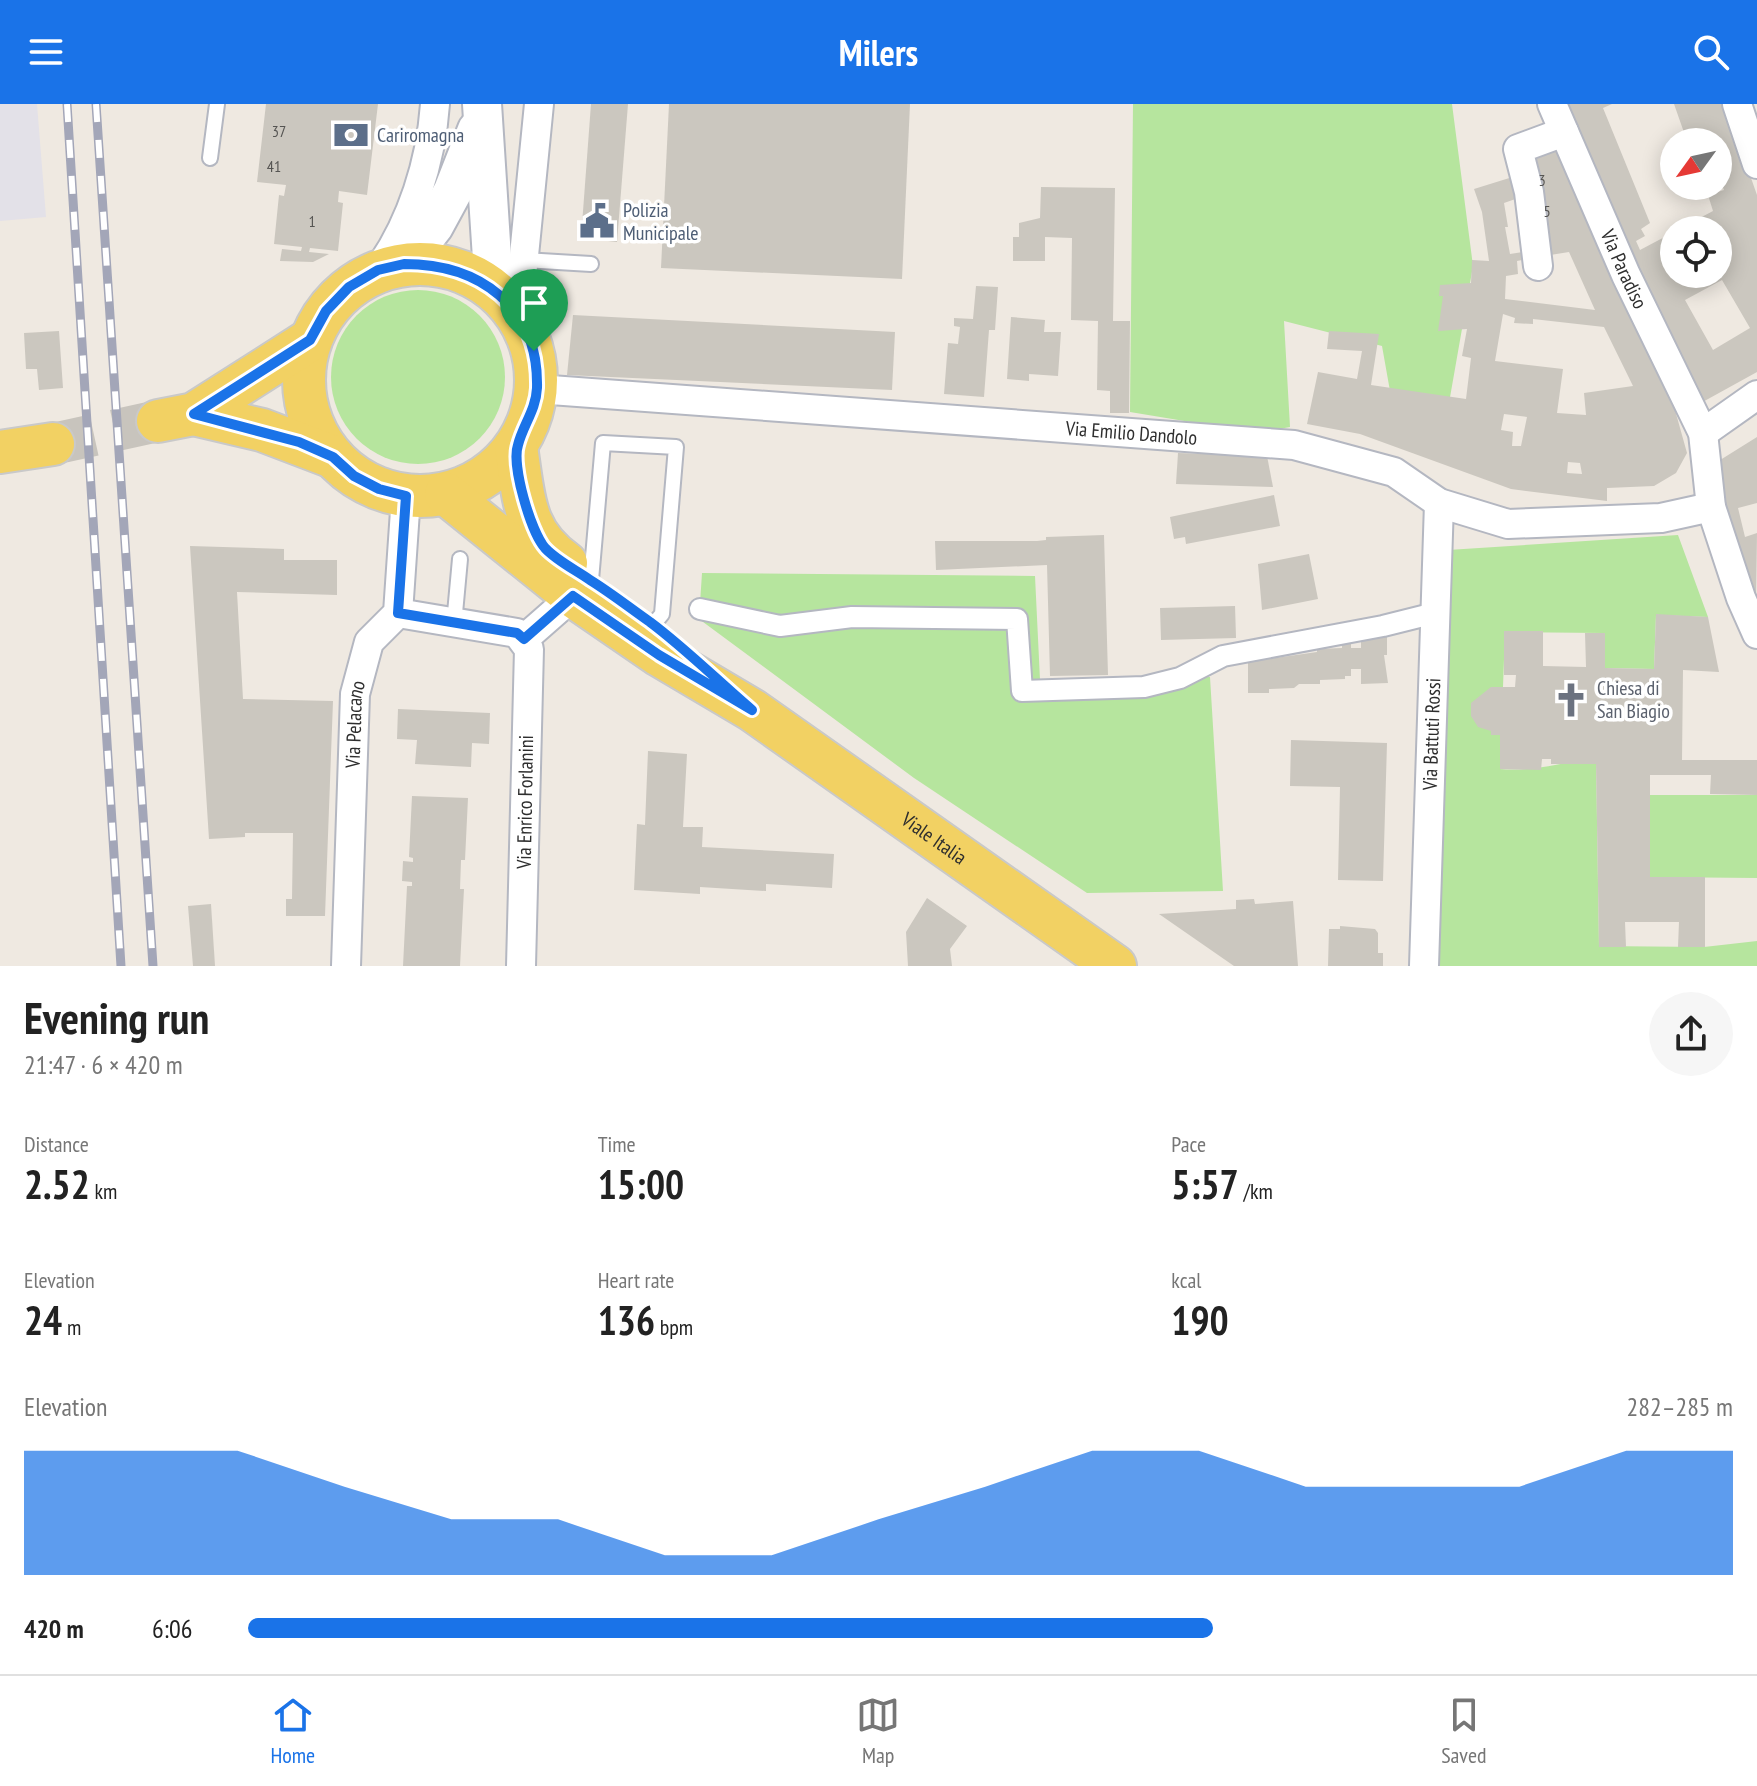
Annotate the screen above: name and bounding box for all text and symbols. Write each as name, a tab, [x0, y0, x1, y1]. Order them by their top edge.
text: Milers	[839, 29, 918, 76]
icon: menu	[24, 30, 68, 74]
icon: search	[1689, 30, 1733, 74]
bank icon: Cariromagna	[332, 116, 370, 154]
house number: 37	[272, 121, 286, 141]
place label: Cariromagna	[377, 122, 464, 148]
north arrow	[1660, 128, 1732, 200]
map controls	[1660, 128, 1732, 288]
house number: 41	[267, 156, 281, 176]
house number: 3	[1538, 170, 1546, 190]
place label: Polizia Municipale	[623, 197, 699, 246]
house number: 5	[1543, 201, 1551, 221]
public building icon: Polizia Municipale	[578, 202, 616, 240]
house number: 1	[308, 211, 316, 231]
button: locate	[1660, 216, 1732, 288]
street label: Via Paradiso	[1594, 224, 1653, 313]
pin	[500, 269, 568, 351]
icon: arrive	[512, 281, 556, 325]
street label: Via Emilio Dandolo	[1064, 415, 1198, 451]
place label: Chiesa di San Biagio	[1597, 675, 1670, 724]
street label: Via Pelacano	[340, 677, 371, 769]
street label: Via Battuti Rossi	[1417, 678, 1446, 792]
church icon: Chiesa di San Biagio	[1552, 681, 1590, 719]
street label: Via Enrico Forlanini	[511, 735, 539, 870]
street label: Viale Italia	[896, 806, 972, 870]
text: Evening run	[24, 989, 209, 1046]
button: share	[1649, 992, 1733, 1076]
text: 21:47 · 6 × 420 m	[24, 1048, 183, 1081]
text: Distance	[24, 1130, 89, 1158]
text: Time	[598, 1130, 636, 1158]
text: Pace	[1171, 1130, 1206, 1158]
text: 2.52	[24, 1158, 90, 1210]
text: 15:00	[598, 1158, 684, 1210]
text: 5:57	[1171, 1158, 1239, 1210]
text: km	[90, 1177, 117, 1205]
text: /km	[1239, 1177, 1273, 1205]
text: Elevation	[24, 1266, 95, 1294]
text: Heart rate	[598, 1266, 674, 1294]
text: kcal	[1171, 1266, 1201, 1294]
text: 24	[24, 1294, 62, 1346]
text: 136	[598, 1294, 655, 1346]
text: 190	[1171, 1294, 1229, 1346]
text: m	[62, 1313, 81, 1341]
text: bpm	[655, 1313, 693, 1341]
text: Elevation	[24, 1390, 107, 1423]
text: 282–285 m	[1627, 1390, 1733, 1423]
text: 420 m	[24, 1612, 84, 1645]
text: 6:06	[152, 1612, 192, 1645]
tab: Home	[270, 1693, 315, 1769]
tab: Map	[856, 1693, 900, 1769]
tab: Saved	[1441, 1693, 1487, 1769]

